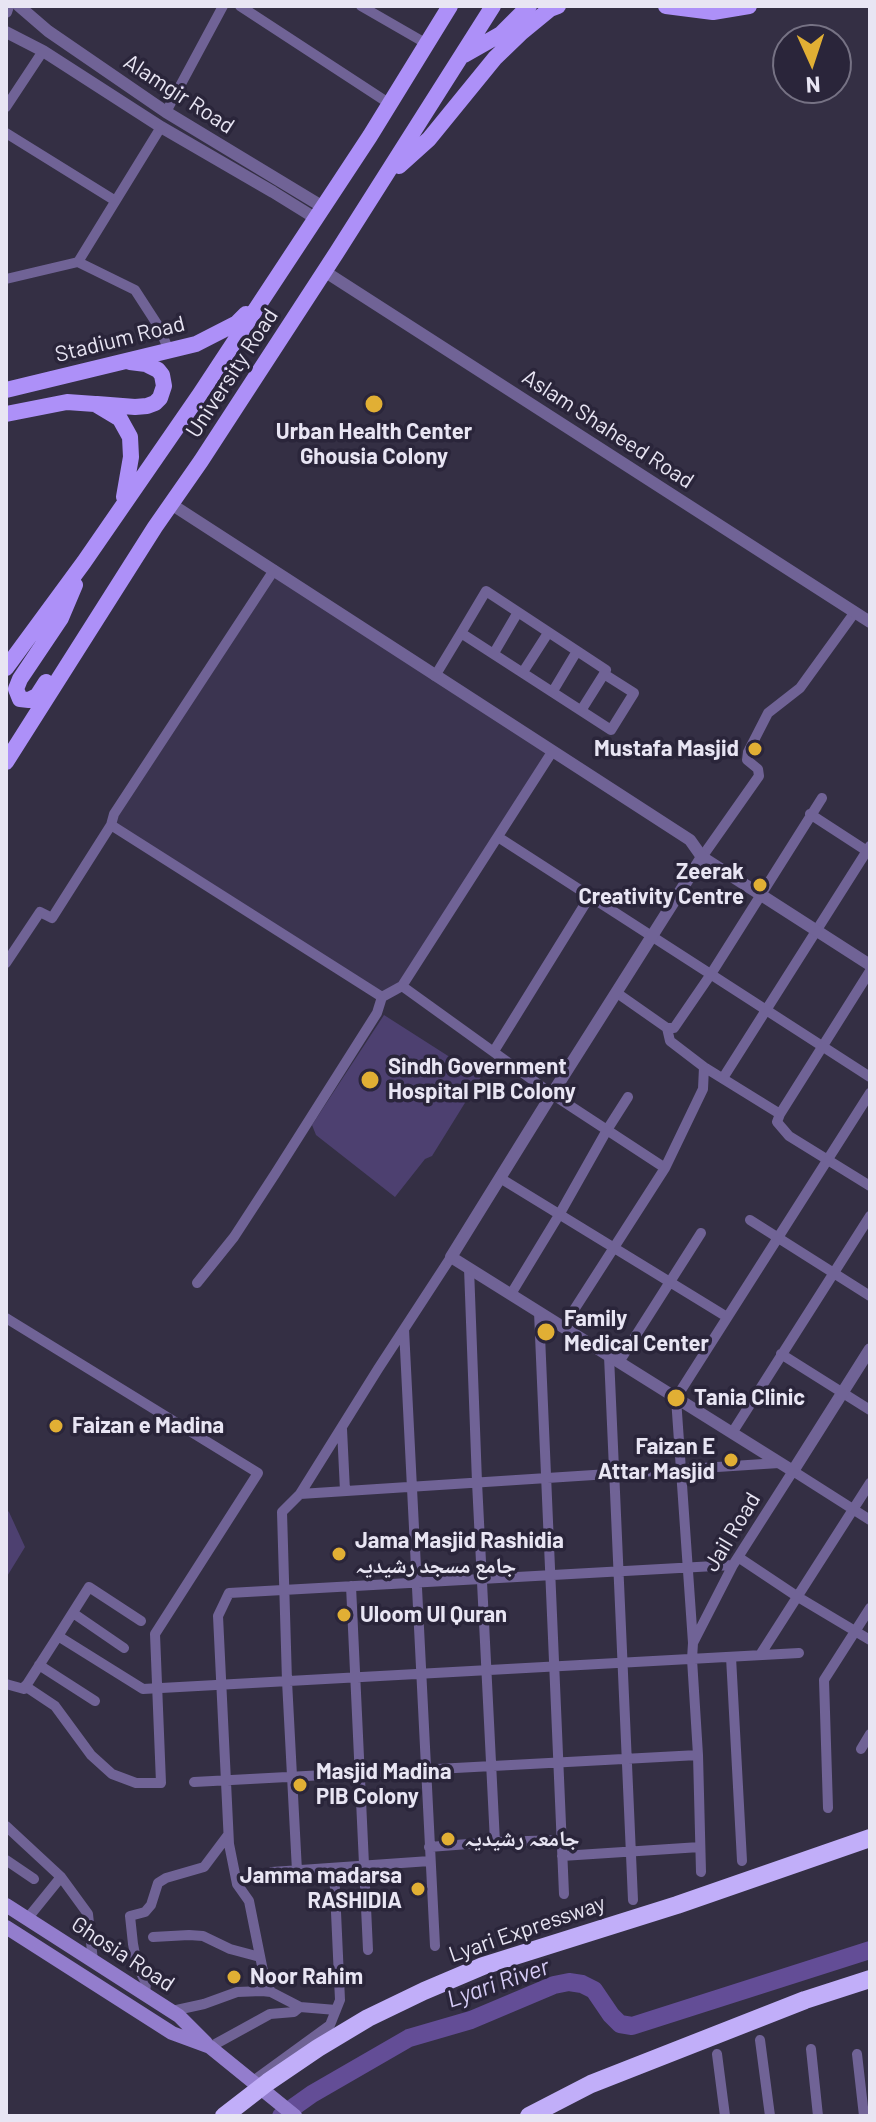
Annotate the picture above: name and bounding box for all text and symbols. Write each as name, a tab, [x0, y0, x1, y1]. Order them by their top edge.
north arrow	[772, 24, 852, 104]
street label: Alamgir Road	[119, 49, 239, 139]
text: N	[805, 73, 821, 99]
street label: University Road	[180, 303, 284, 443]
street label: Stadium Road	[52, 310, 188, 368]
street label: Aslam Shaheed Road	[517, 364, 699, 494]
marker: Urban Health Center Ghousia Colony	[363, 393, 385, 415]
place label: Urban Health Center Ghousia Colony	[276, 419, 472, 470]
place label: Mustafa Masjid	[594, 736, 739, 762]
marker: Mustafa Masjid	[746, 740, 764, 758]
place label: Zeerak Creativity Centre	[578, 859, 744, 910]
marker: Zeerak Creativity Centre	[751, 876, 769, 894]
place label: Sindh Government Hospital PIB Colony	[388, 1054, 576, 1106]
marker: Sindh Government Hospital PIB Colony	[359, 1069, 381, 1091]
place label: Family Medical Center	[564, 1306, 709, 1358]
marker: Family Medical Center	[535, 1321, 557, 1343]
place label: Tania Clinic	[694, 1385, 805, 1411]
marker: Tania Clinic	[665, 1387, 687, 1409]
place label: Faizan e Madina	[72, 1413, 224, 1439]
marker: Faizan e Madina	[47, 1417, 65, 1435]
place label: Faizan E Attar Masjid	[598, 1434, 715, 1486]
marker: Faizan E Attar Masjid	[722, 1451, 740, 1469]
street label: Jail Road	[698, 1488, 766, 1576]
place label: Jama Masjid Rashidia جامع مسجد رشیدیہ	[355, 1528, 564, 1580]
marker: Jama Masjid Rashidia جامع مسجد رشیدیہ	[330, 1545, 348, 1563]
place label: Uloom Ul Quran	[360, 1602, 507, 1628]
marker: Uloom Ul Quran	[335, 1606, 353, 1624]
place label: Masjid Madina PIB Colony	[316, 1759, 451, 1810]
marker: Masjid Madina PIB Colony	[291, 1776, 309, 1794]
place label: جامعہ رشیدیہ	[464, 1826, 580, 1852]
marker: جامعہ رشیدیہ	[439, 1830, 457, 1848]
place label: Jamma madarsa RASHIDIA	[240, 1863, 402, 1914]
marker: Jamma madarsa RASHIDIA	[409, 1880, 427, 1898]
street label: Lyari Expressway	[445, 1890, 609, 1968]
street label: Ghosia Road	[66, 1911, 180, 1997]
water label: Lyari River	[443, 1952, 553, 2014]
place label: Noor Rahim	[250, 1964, 363, 1990]
marker: Noor Rahim	[225, 1968, 243, 1986]

